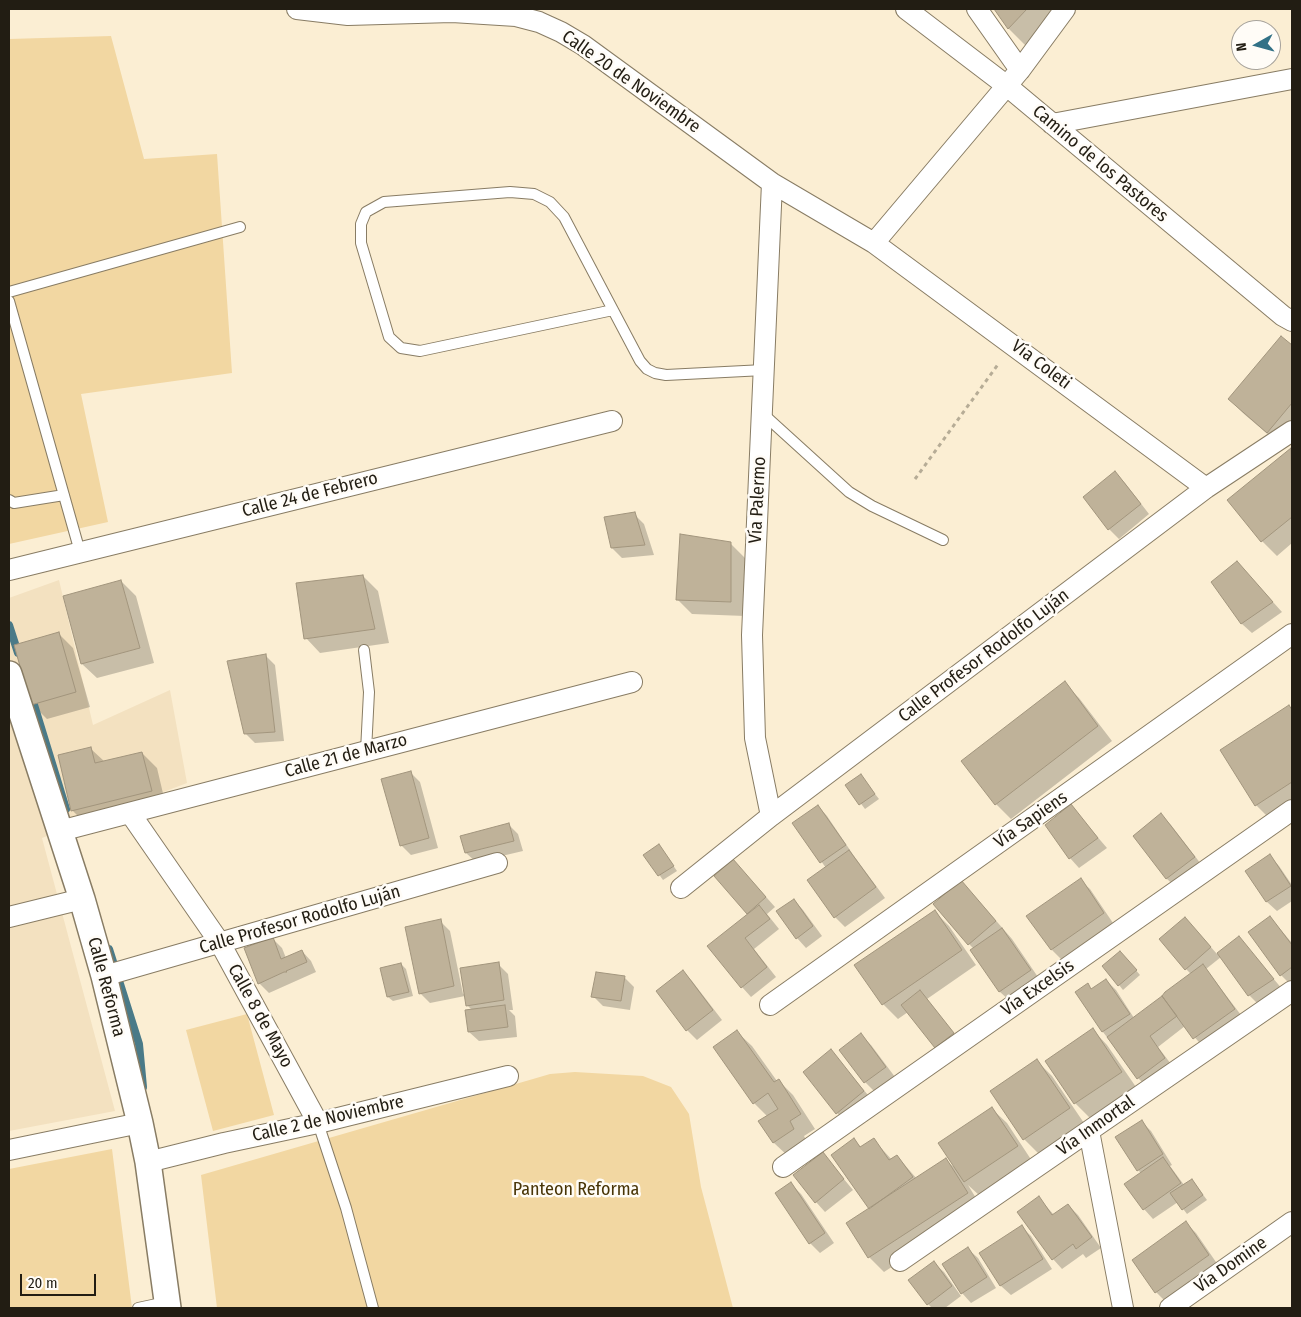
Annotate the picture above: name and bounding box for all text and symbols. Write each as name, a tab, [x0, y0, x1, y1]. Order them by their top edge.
north arrow	[1231, 20, 1281, 70]
street label: Calle 20 de Noviembre	[558, 26, 704, 138]
text: N	[1233, 42, 1251, 52]
street label: Camino de los Pastores	[1028, 101, 1172, 227]
street label: Vía Coleti	[1007, 336, 1075, 394]
street label: Vía Palermo	[745, 456, 771, 544]
street label: Calle 24 de Febrero	[240, 468, 380, 522]
street label: Calle Profesor Rodolfo Luján	[894, 585, 1074, 727]
street label: Calle 21 de Marzo	[282, 729, 410, 783]
street label: Vía Sapiens	[990, 787, 1072, 853]
street label: Calle Profesor Rodolfo Luján	[197, 881, 403, 959]
street label: Calle Reforma	[82, 935, 130, 1039]
street label: Vía Excelsis	[997, 955, 1079, 1021]
street label: Calle 8 de Mayo	[223, 961, 297, 1071]
street label: Calle 2 de Noviembre	[250, 1091, 406, 1147]
street label: Vía Inmortal	[1053, 1091, 1139, 1161]
park label: Panteon Reforma	[513, 1179, 639, 1201]
street label: Vía Domine	[1191, 1232, 1271, 1298]
scale bar	[22, 1264, 99, 1296]
text: 20 m	[28, 1274, 58, 1292]

